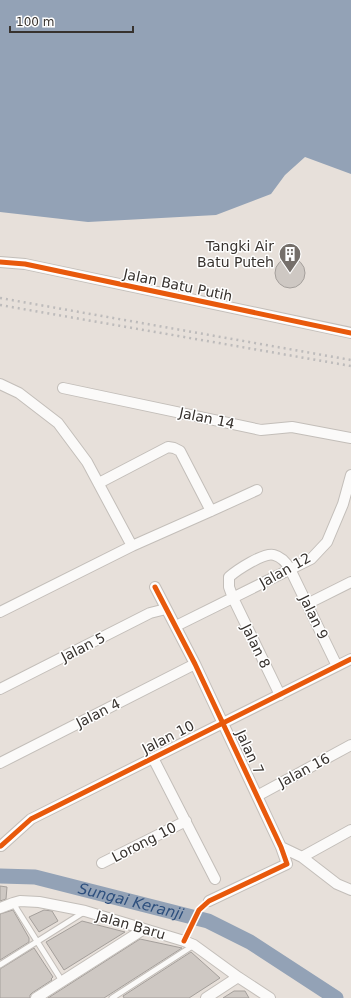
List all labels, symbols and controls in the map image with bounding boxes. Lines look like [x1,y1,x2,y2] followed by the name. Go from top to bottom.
[10,8,133,34] scale bar
[16,15,54,29] text: 100 m
[197,238,274,270] place label: Tangki Air Batu Puteh
[277,241,303,274] building icon: Tangki Air Batu Puteh
[121,265,234,304] street label: Jalan Batu Putih
[177,404,236,432] street label: Jalan 14
[256,549,314,591] street label: Jalan 12
[296,591,332,642] street label: Jalan 9
[238,620,274,671] street label: Jalan 8
[57,629,108,665] street label: Jalan 5
[72,695,123,731] street label: Jalan 4
[138,717,197,757] street label: Jalan 10
[232,726,267,777] street label: Jalan 7
[274,750,333,791] street label: Jalan 16
[109,819,179,865] street label: Lorong 10
[76,879,186,924] water label: Sungai Keranji
[94,907,167,943] street label: Jalan Baru

